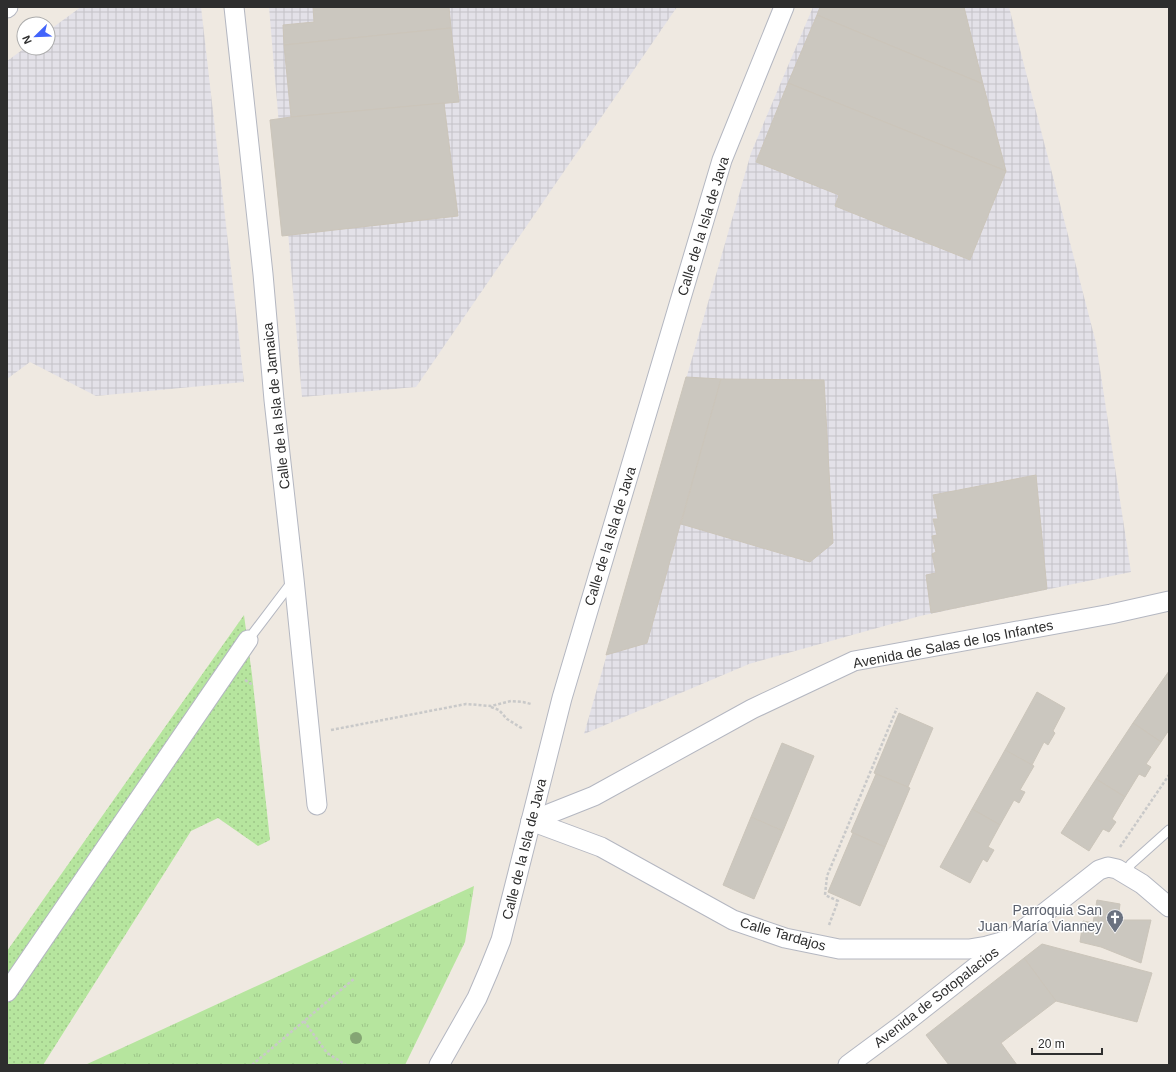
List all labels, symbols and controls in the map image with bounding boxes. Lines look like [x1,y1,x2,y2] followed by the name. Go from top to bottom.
[16,16,56,56] north arrow
[20,34,34,46] text: N
[674,154,732,298] street label: Calle de la Isla de Java
[259,322,293,490] street label: Calle de la Isla de Jamaica
[581,464,639,608] street label: Calle de la Isla de Java
[852,617,1054,671] street label: Avenida de Salas de los Infantes
[499,777,549,921] street label: Calle de la Isla de Java
[978,902,1102,934] place label: Parroquia San Juan María Vianney
[1105,908,1125,933] church icon: Parroquia San Juan María Vianney
[738,914,828,954] street label: Calle Tardajos
[870,943,1002,1051] street label: Avenida de Sotopalacios
[1032,1030,1102,1056] scale bar
[1038,1037,1065,1051] text: 20 m

